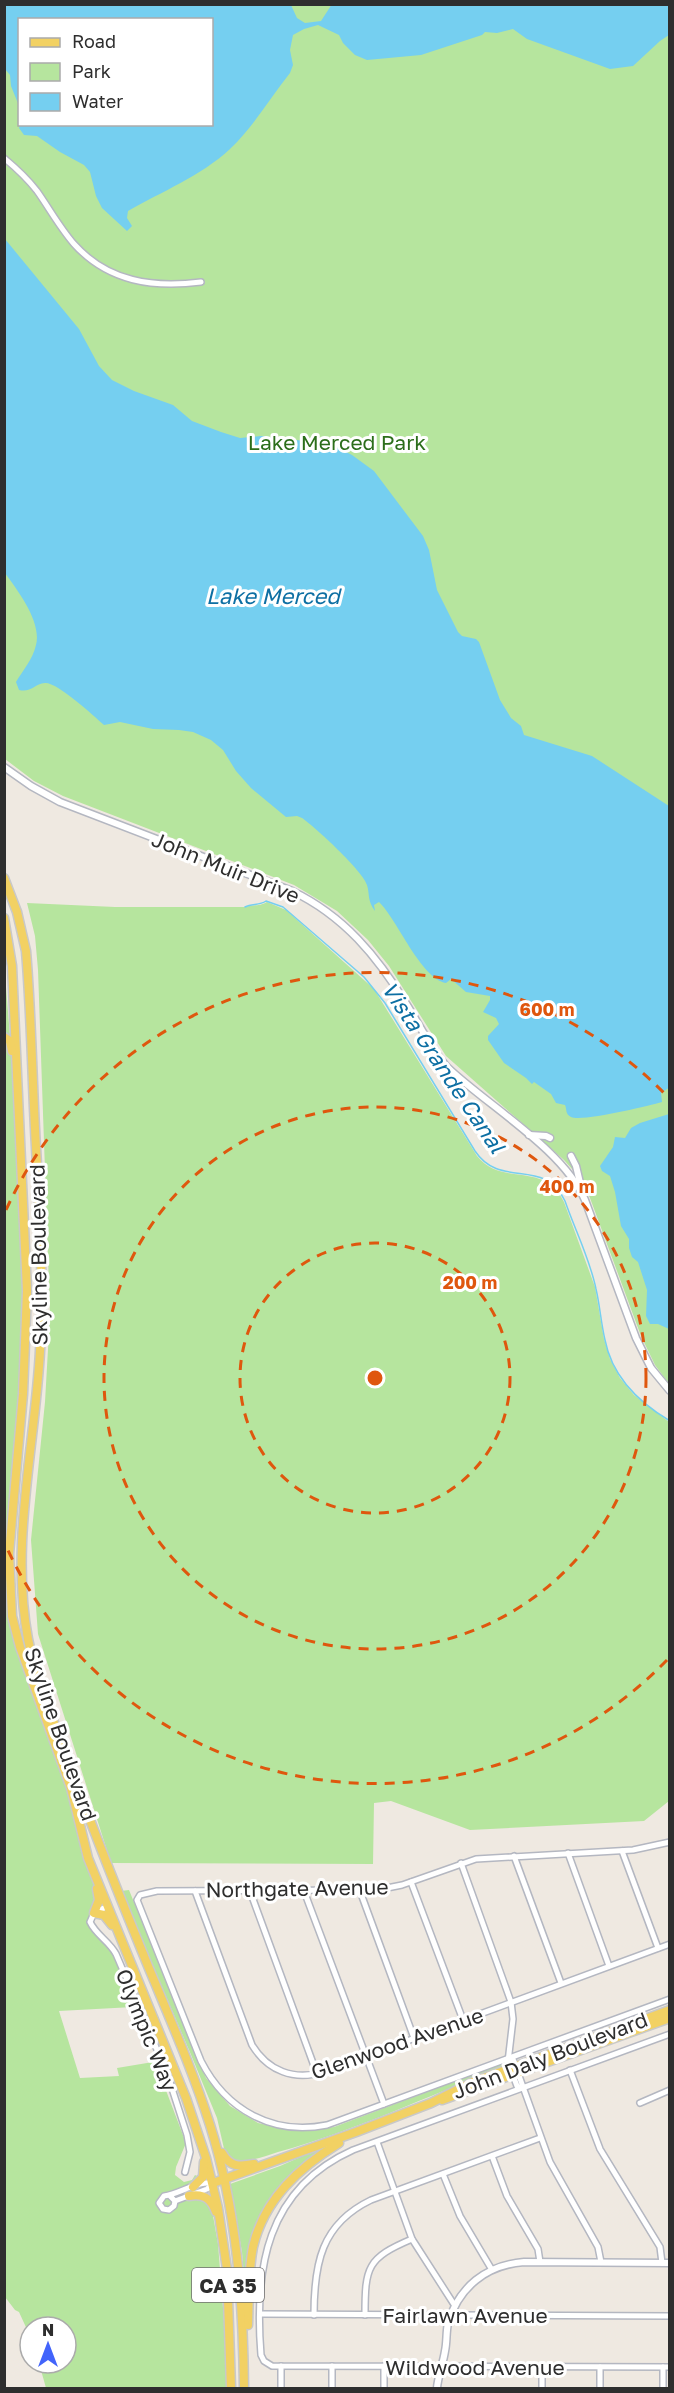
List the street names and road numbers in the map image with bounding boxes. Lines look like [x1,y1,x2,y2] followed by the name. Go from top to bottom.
[148,825,304,909] street label: John Muir Drive
[23,1164,53,1346] street label: Skyline Boulevard
[19,1644,103,1824] street label: Skyline Boulevard
[205,1873,389,1903] street label: Northgate Avenue
[111,1965,183,2095] street label: Olympic Way
[307,2001,487,2085] street label: Glenwood Avenue
[449,2006,651,2104] street label: John Daly Boulevard
[192,2268,264,2302] road number: CA 35
[382,2302,548,2328] street label: Fairlawn Avenue
[385,2354,565,2380] street label: Wildwood Avenue

